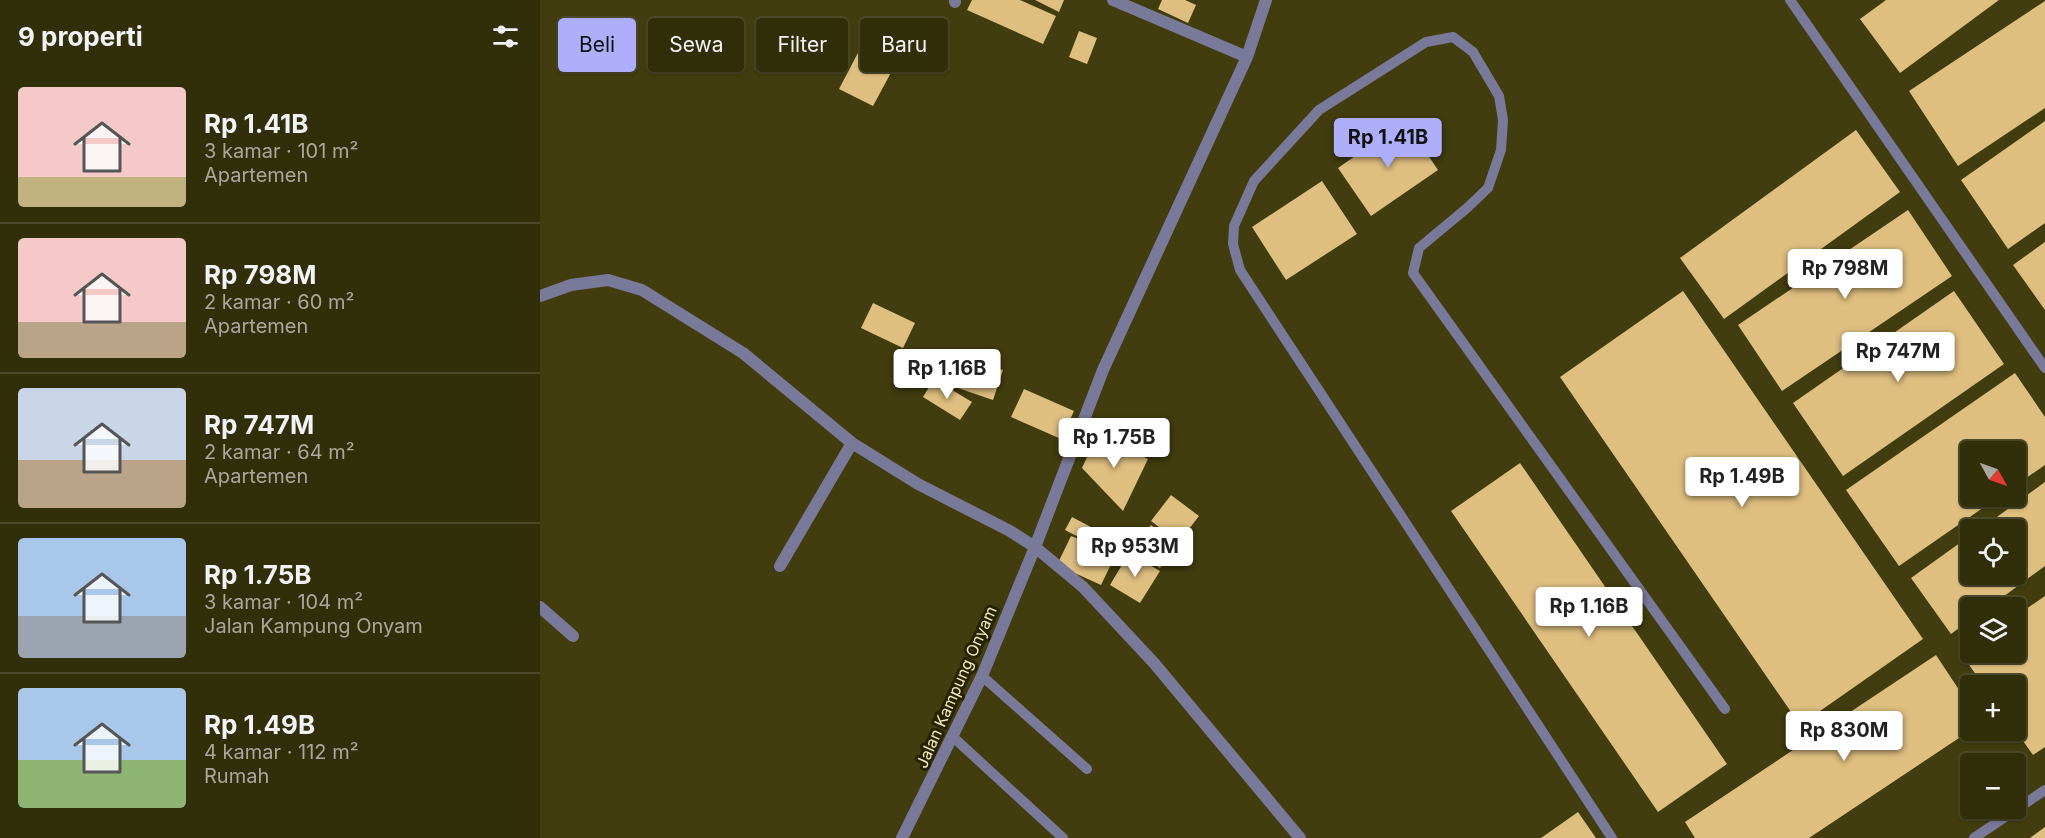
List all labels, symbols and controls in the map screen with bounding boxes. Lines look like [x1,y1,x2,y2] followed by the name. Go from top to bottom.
[558,18,636,72] chip: Beli
[648,18,744,72] chip: Sewa
[756,18,848,72] chip: Filter
[860,18,948,72] chip: Baru
[489,20,522,53] icon: filters
[18,21,143,52] text: 9 properti
[204,108,309,139] text: Rp 1.41B
[66,111,138,183] icon: home
[1326,118,1450,169] pin: Rp 1.41B
[1348,125,1428,149] text: Rp 1.41B
[204,139,358,163] text: 3 kamar · 101 m²
[204,163,308,187] text: Apartemen
[1790,249,1900,300] pin: Rp 798M
[1802,256,1888,280] text: Rp 798M
[204,259,317,290] text: Rp 798M
[66,262,138,334] icon: home
[204,290,354,314] text: 2 kamar · 60 m²
[204,314,308,338] text: Apartemen
[1843,332,1953,383] pin: Rp 747M
[1856,339,1940,363] text: Rp 747M
[885,349,1009,400] pin: Rp 1.16B
[908,356,986,380] text: Rp 1.16B
[204,409,314,440] text: Rp 747M
[66,412,138,484] icon: home
[1052,418,1176,469] pin: Rp 1.75B
[1073,425,1155,449] text: Rp 1.75B
[204,440,355,464] text: 2 kamar · 64 m²
[1960,441,2026,507] north arrow
[1960,441,2026,819] map controls
[1680,457,1804,508] pin: Rp 1.49B
[204,464,308,488] text: Apartemen
[1699,464,1785,488] text: Rp 1.49B
[1960,519,2026,585] button: locate
[1080,527,1190,578] pin: Rp 953M
[1091,534,1179,558] text: Rp 953M
[204,559,312,590] text: Rp 1.75B
[66,562,138,634] icon: home
[1527,587,1651,638] pin: Rp 1.16B
[204,590,363,614] text: 3 kamar · 104 m²
[1550,594,1628,618] text: Rp 1.16B
[1960,597,2026,663] button: layers
[911,603,1001,771] street label: Jalan Kampung Onyam
[204,614,423,638] text: Jalan Kampung Onyam
[1960,675,2026,741] button: +
[204,709,315,740] text: Rp 1.49B
[1789,711,1899,762] pin: Rp 830M
[66,712,138,784] icon: home
[1800,718,1888,742] text: Rp 830M
[204,740,359,764] text: 4 kamar · 112 m²
[1960,753,2026,819] button: −
[204,764,269,788] text: Rumah

